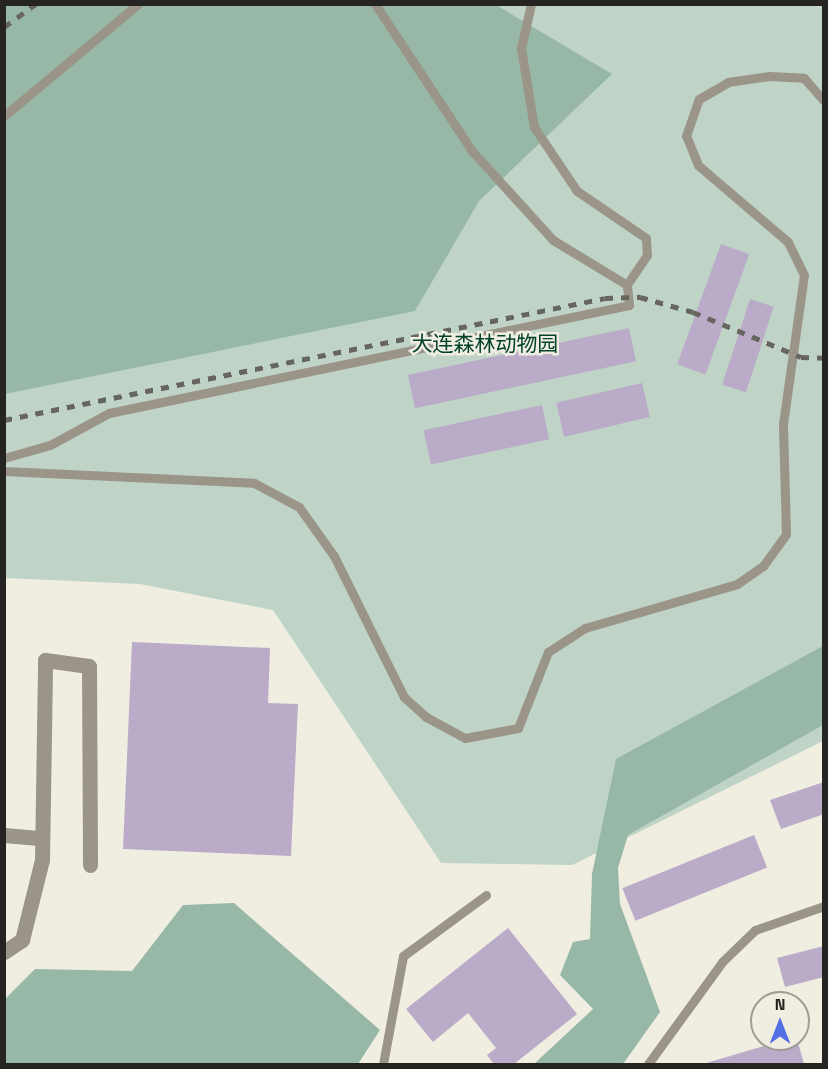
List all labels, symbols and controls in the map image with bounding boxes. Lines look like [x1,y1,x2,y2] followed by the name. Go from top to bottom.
[412,331,558,357] park label: 大连森林动物园
[750,991,810,1051] north arrow
[775,994,785,1015] text: N

